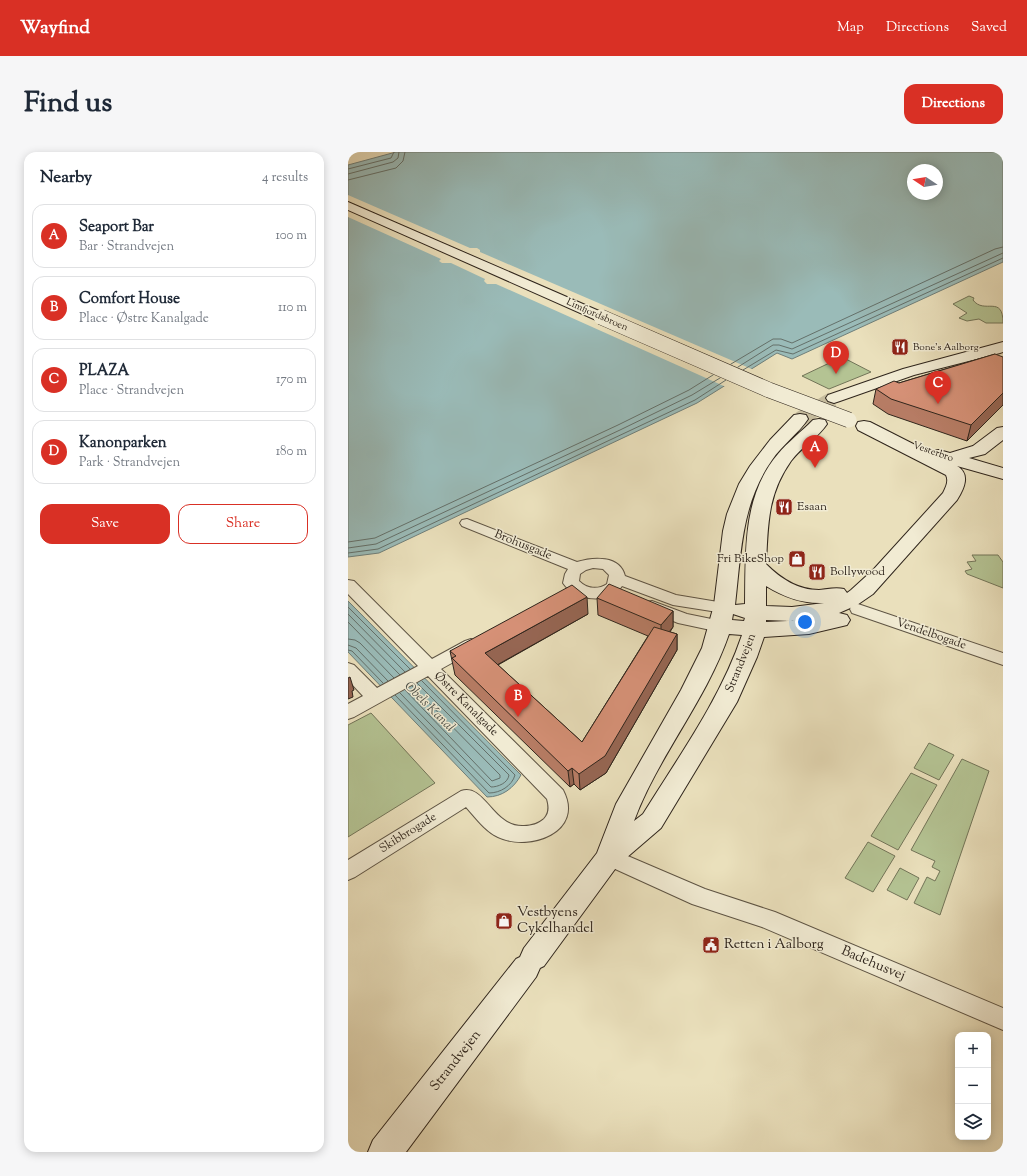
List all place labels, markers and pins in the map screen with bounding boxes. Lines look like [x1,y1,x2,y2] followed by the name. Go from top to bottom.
[890,337,910,357] restaurant icon: Bone's Aalborg
[913,340,979,355] place label: Bone's Aalborg
[823,341,849,374] pin: D
[925,371,951,404] pin: C
[802,435,828,468] pin: A
[774,497,794,517] restaurant icon: Esaan
[797,498,827,516] place label: Esaan
[787,549,807,569] shop icon: Fri BikeShop
[717,550,784,568] place label: Fri BikeShop
[807,562,827,582] restaurant icon: Bollywood
[830,563,885,581] place label: Bollywood
[505,684,531,717] pin: B
[517,903,594,939] place label: Vestbyens Cykelhandel
[494,911,514,931] shop icon: Vestbyens Cykelhandel
[701,935,721,955] public building icon: Retten i Aalborg
[724,935,824,955] place label: Retten i Aalborg

